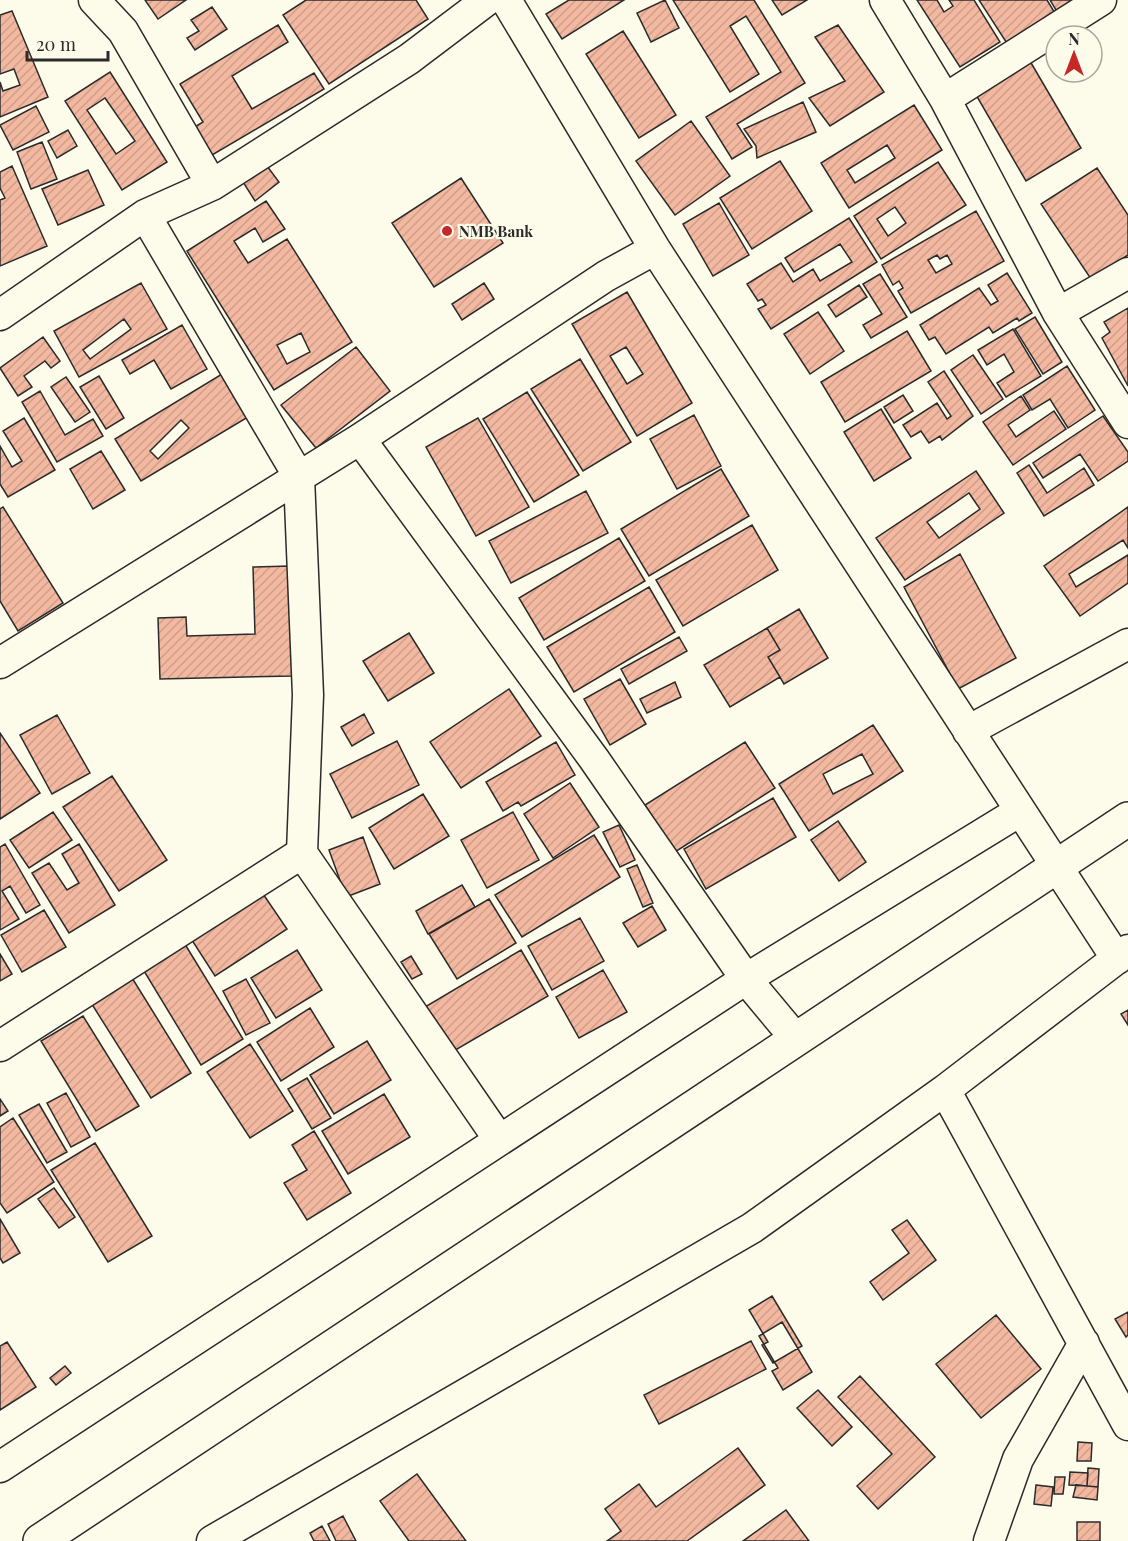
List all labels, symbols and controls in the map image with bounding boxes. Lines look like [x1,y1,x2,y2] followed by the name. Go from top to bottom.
[27,24,108,62] scale bar
[1044,24,1104,84] north arrow
[1068,28,1080,49] text: N
[36,32,76,56] text: 20 m
[459,221,533,241] place label: NMB Bank
[440,224,454,238] marker: NMB Bank

